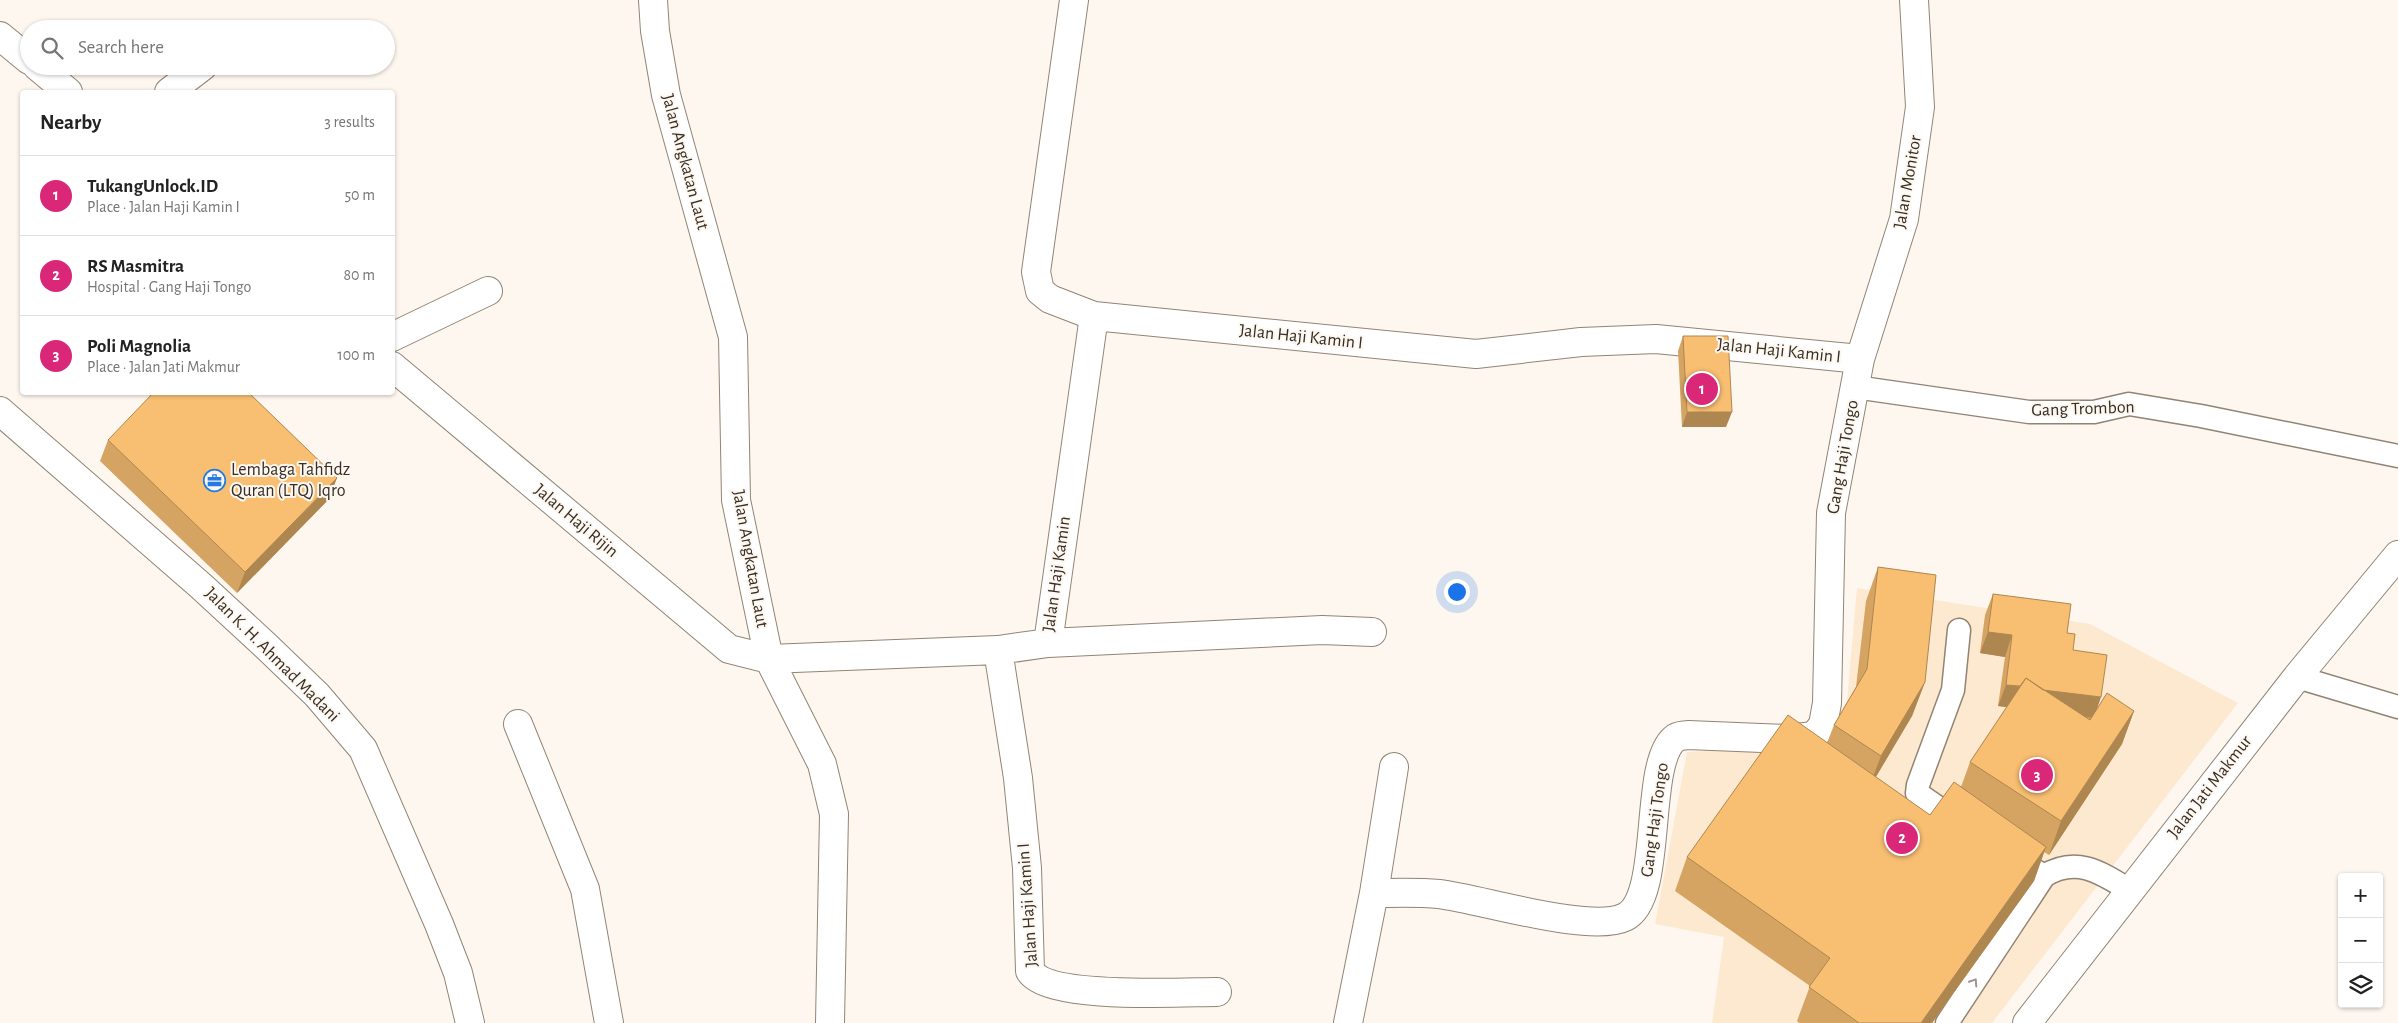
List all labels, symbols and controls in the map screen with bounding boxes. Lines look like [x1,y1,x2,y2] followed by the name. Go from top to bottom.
[20,20,395,75] search box
[38,34,66,62] icon: search
[78,38,164,57] text: Search here
[658,92,712,232] street label: Jalan Angkatan Laut
[40,112,101,133] text: Nearby
[324,114,375,130] text: 3 results
[1891,134,1925,230] street label: Jalan Monitor
[87,177,218,196] text: TukangUnlock.ID
[53,187,59,203] text: 1
[344,187,375,203] text: 50 m
[87,199,240,215] text: Place · Jalan Haji Kamin I
[87,257,184,276] text: RS Masmitra
[52,267,60,283] text: 2
[344,267,375,283] text: 80 m
[87,279,251,295] text: Hospital · Gang Haji Tongo
[1238,322,1364,352] street label: Jalan Haji Kamin I
[1716,336,1842,366] street label: Jalan Haji Kamin I
[87,337,191,356] text: Poli Magnolia
[53,347,59,363] text: 3
[337,347,375,363] text: 100 m
[87,359,240,375] text: Place · Jalan Jati Makmur
[1686,370,1718,408] pin: 1
[1824,398,1862,515] street label: Gang Haji Tongo
[2031,398,2135,420] street label: Gang Trombon
[231,461,350,500] place label: Lembaga Tahfidz Quran (LTQ) Iqro
[203,468,227,492] office icon: Lembaga Tahfidz Quran (LTQ) Iqro
[531,481,621,561] street label: Jalan Haji Rijin
[729,489,771,630] street label: Jalan Angkatan Laut
[1040,515,1074,633] street label: Jalan Haji Kamin
[1444,579,1470,605] your location
[201,584,343,726] street label: Jalan K. H. Ahmad Madani
[2165,732,2256,842] street label: Jalan Jati Makmur
[2021,756,2053,794] pin: 3
[1638,761,1672,878] street label: Gang Haji Tongo
[1886,819,1918,857] pin: 2
[1015,842,1041,968] street label: Jalan Haji Kamin I
[2338,873,2383,1008] map controls
[2338,873,2383,918] button: +
[2338,918,2383,963] button: −
[2338,963,2383,1008] button: layers
[1968,979,1977,988] one-way arrow

